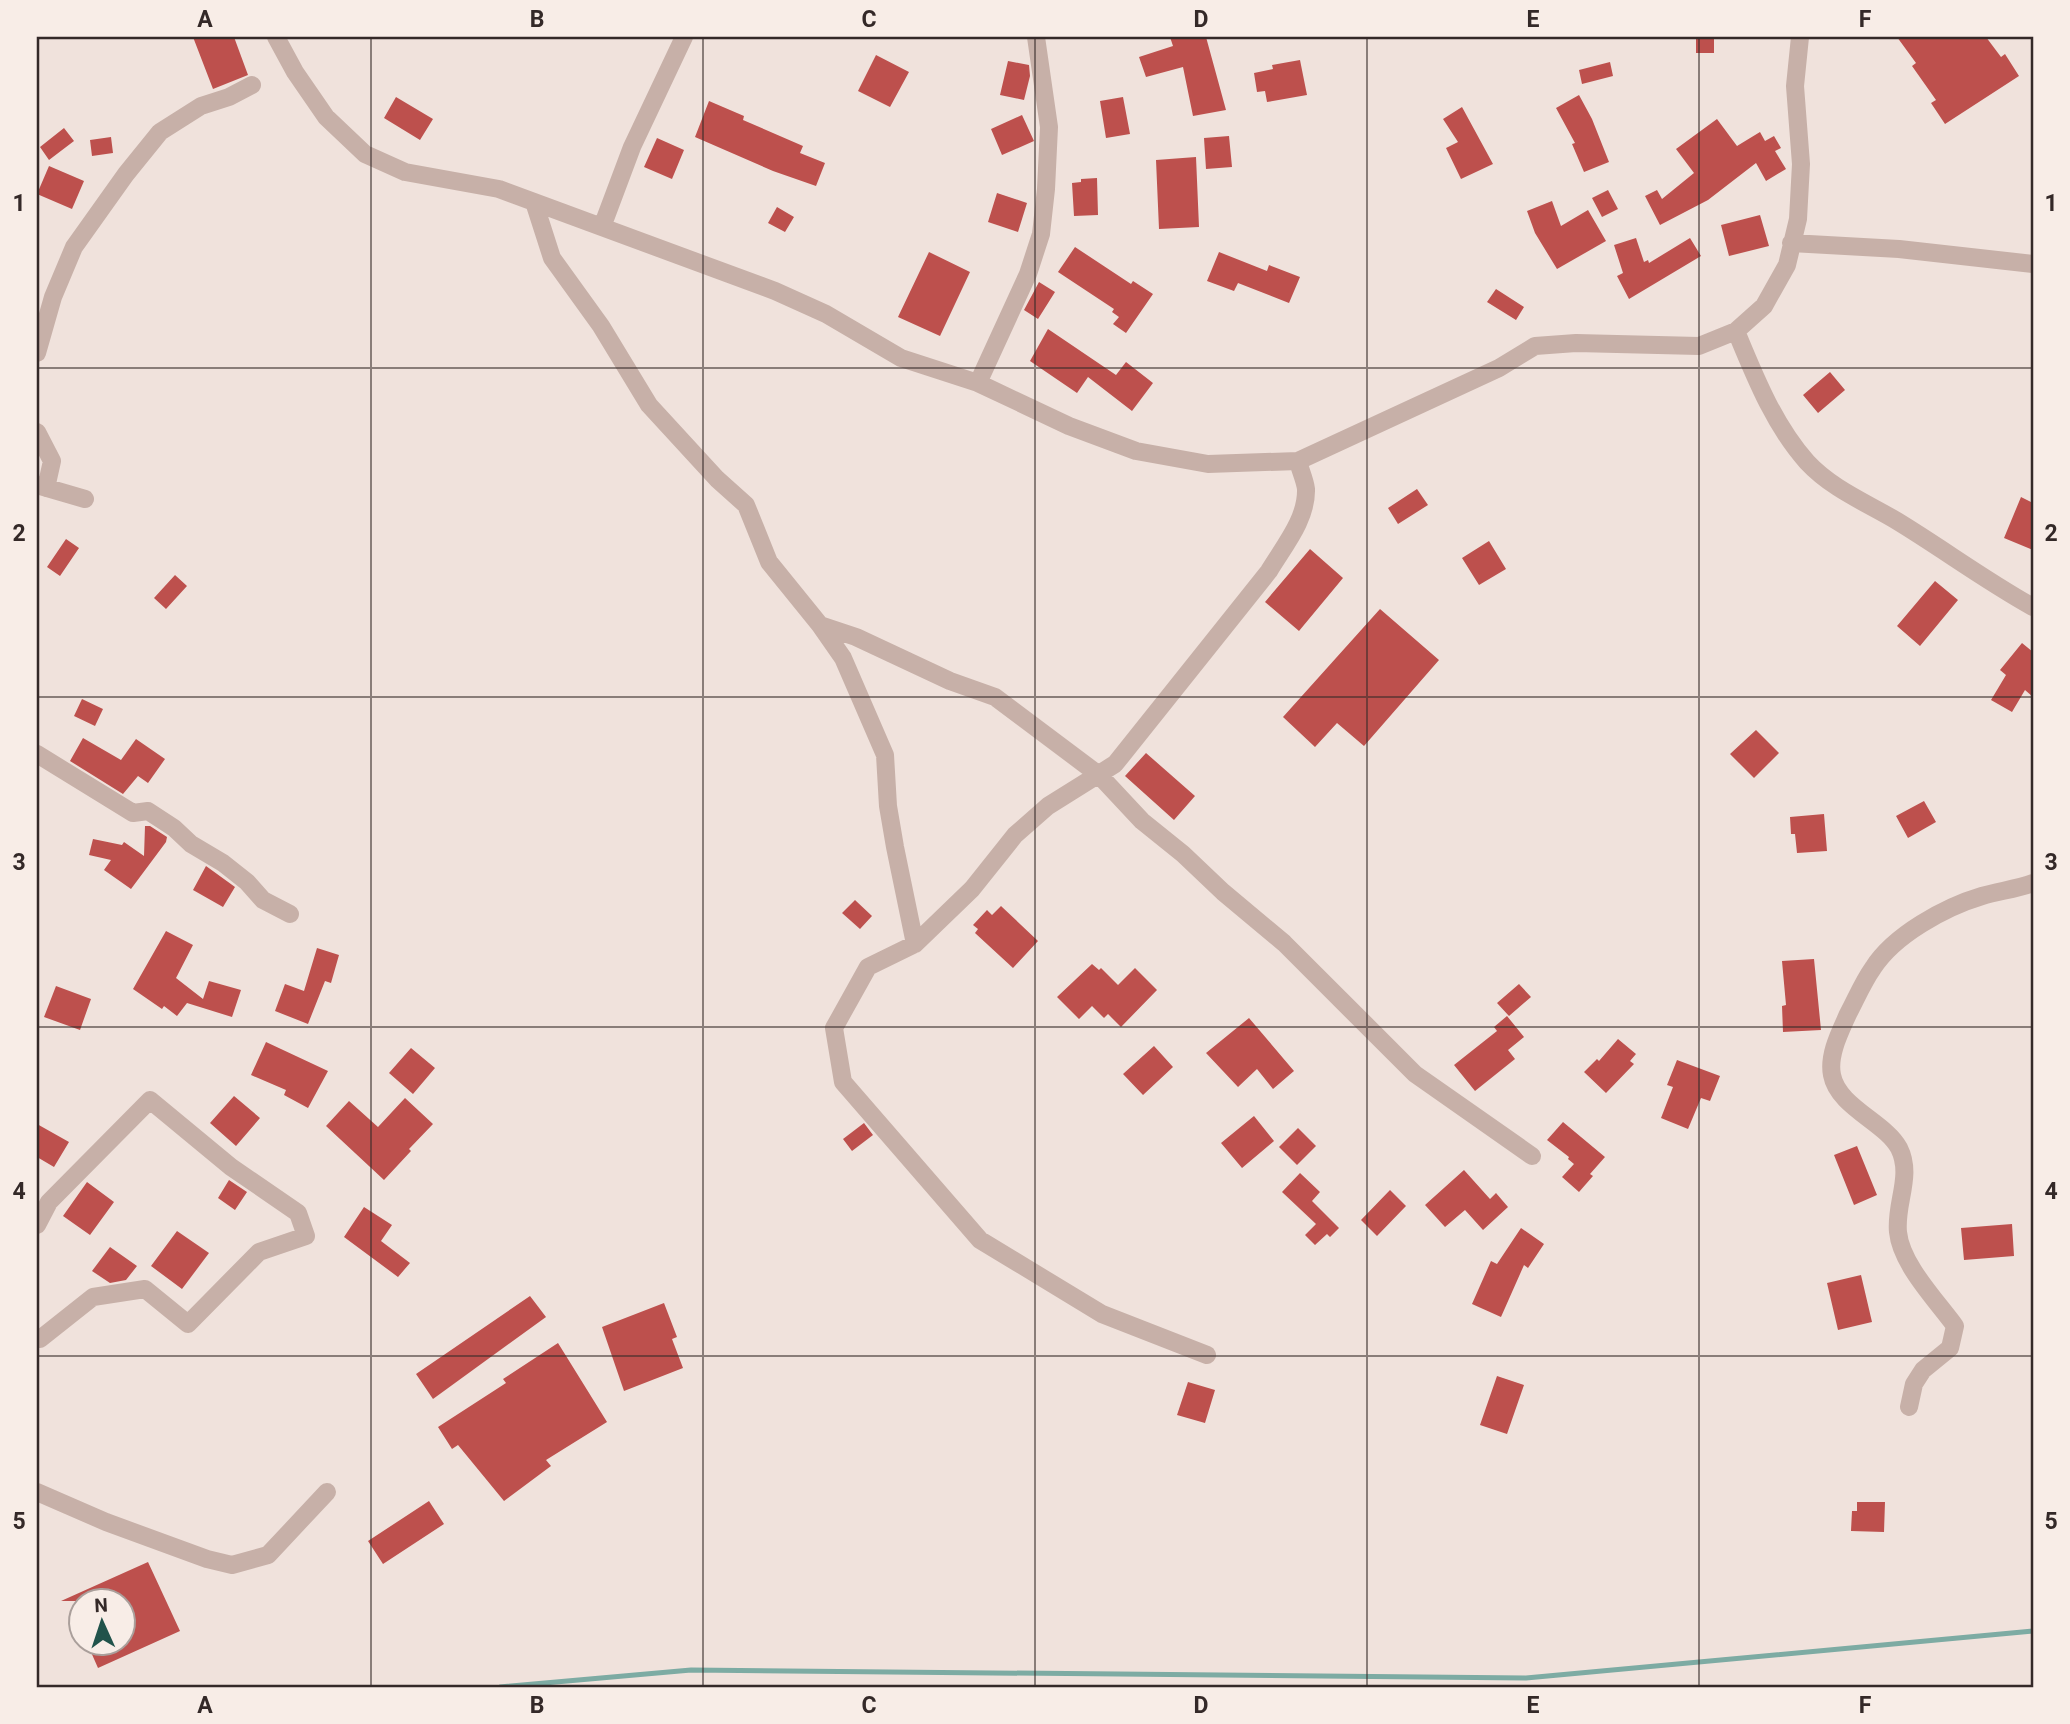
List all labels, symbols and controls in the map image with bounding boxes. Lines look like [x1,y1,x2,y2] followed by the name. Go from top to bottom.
[197,6,213,33] text: A
[530,6,544,33] text: B
[861,6,877,33] text: C
[1194,6,1208,33] text: D
[1527,6,1540,33] text: E
[1859,6,1872,33] text: F
[12,190,26,217] text: 1
[2044,190,2058,217] text: 1
[12,520,26,547] text: 2
[2044,520,2058,547] text: 2
[12,849,26,876] text: 3
[2044,849,2058,876] text: 3
[12,1178,26,1205] text: 4
[2044,1178,2058,1205] text: 4
[12,1508,26,1535] text: 5
[2044,1508,2058,1535] text: 5
[66,1588,136,1658] north arrow
[94,1594,108,1617] text: N
[197,1692,213,1719] text: A
[530,1692,544,1719] text: B
[861,1692,877,1719] text: C
[1194,1692,1208,1719] text: D
[1527,1692,1540,1719] text: E
[1859,1692,1872,1719] text: F

